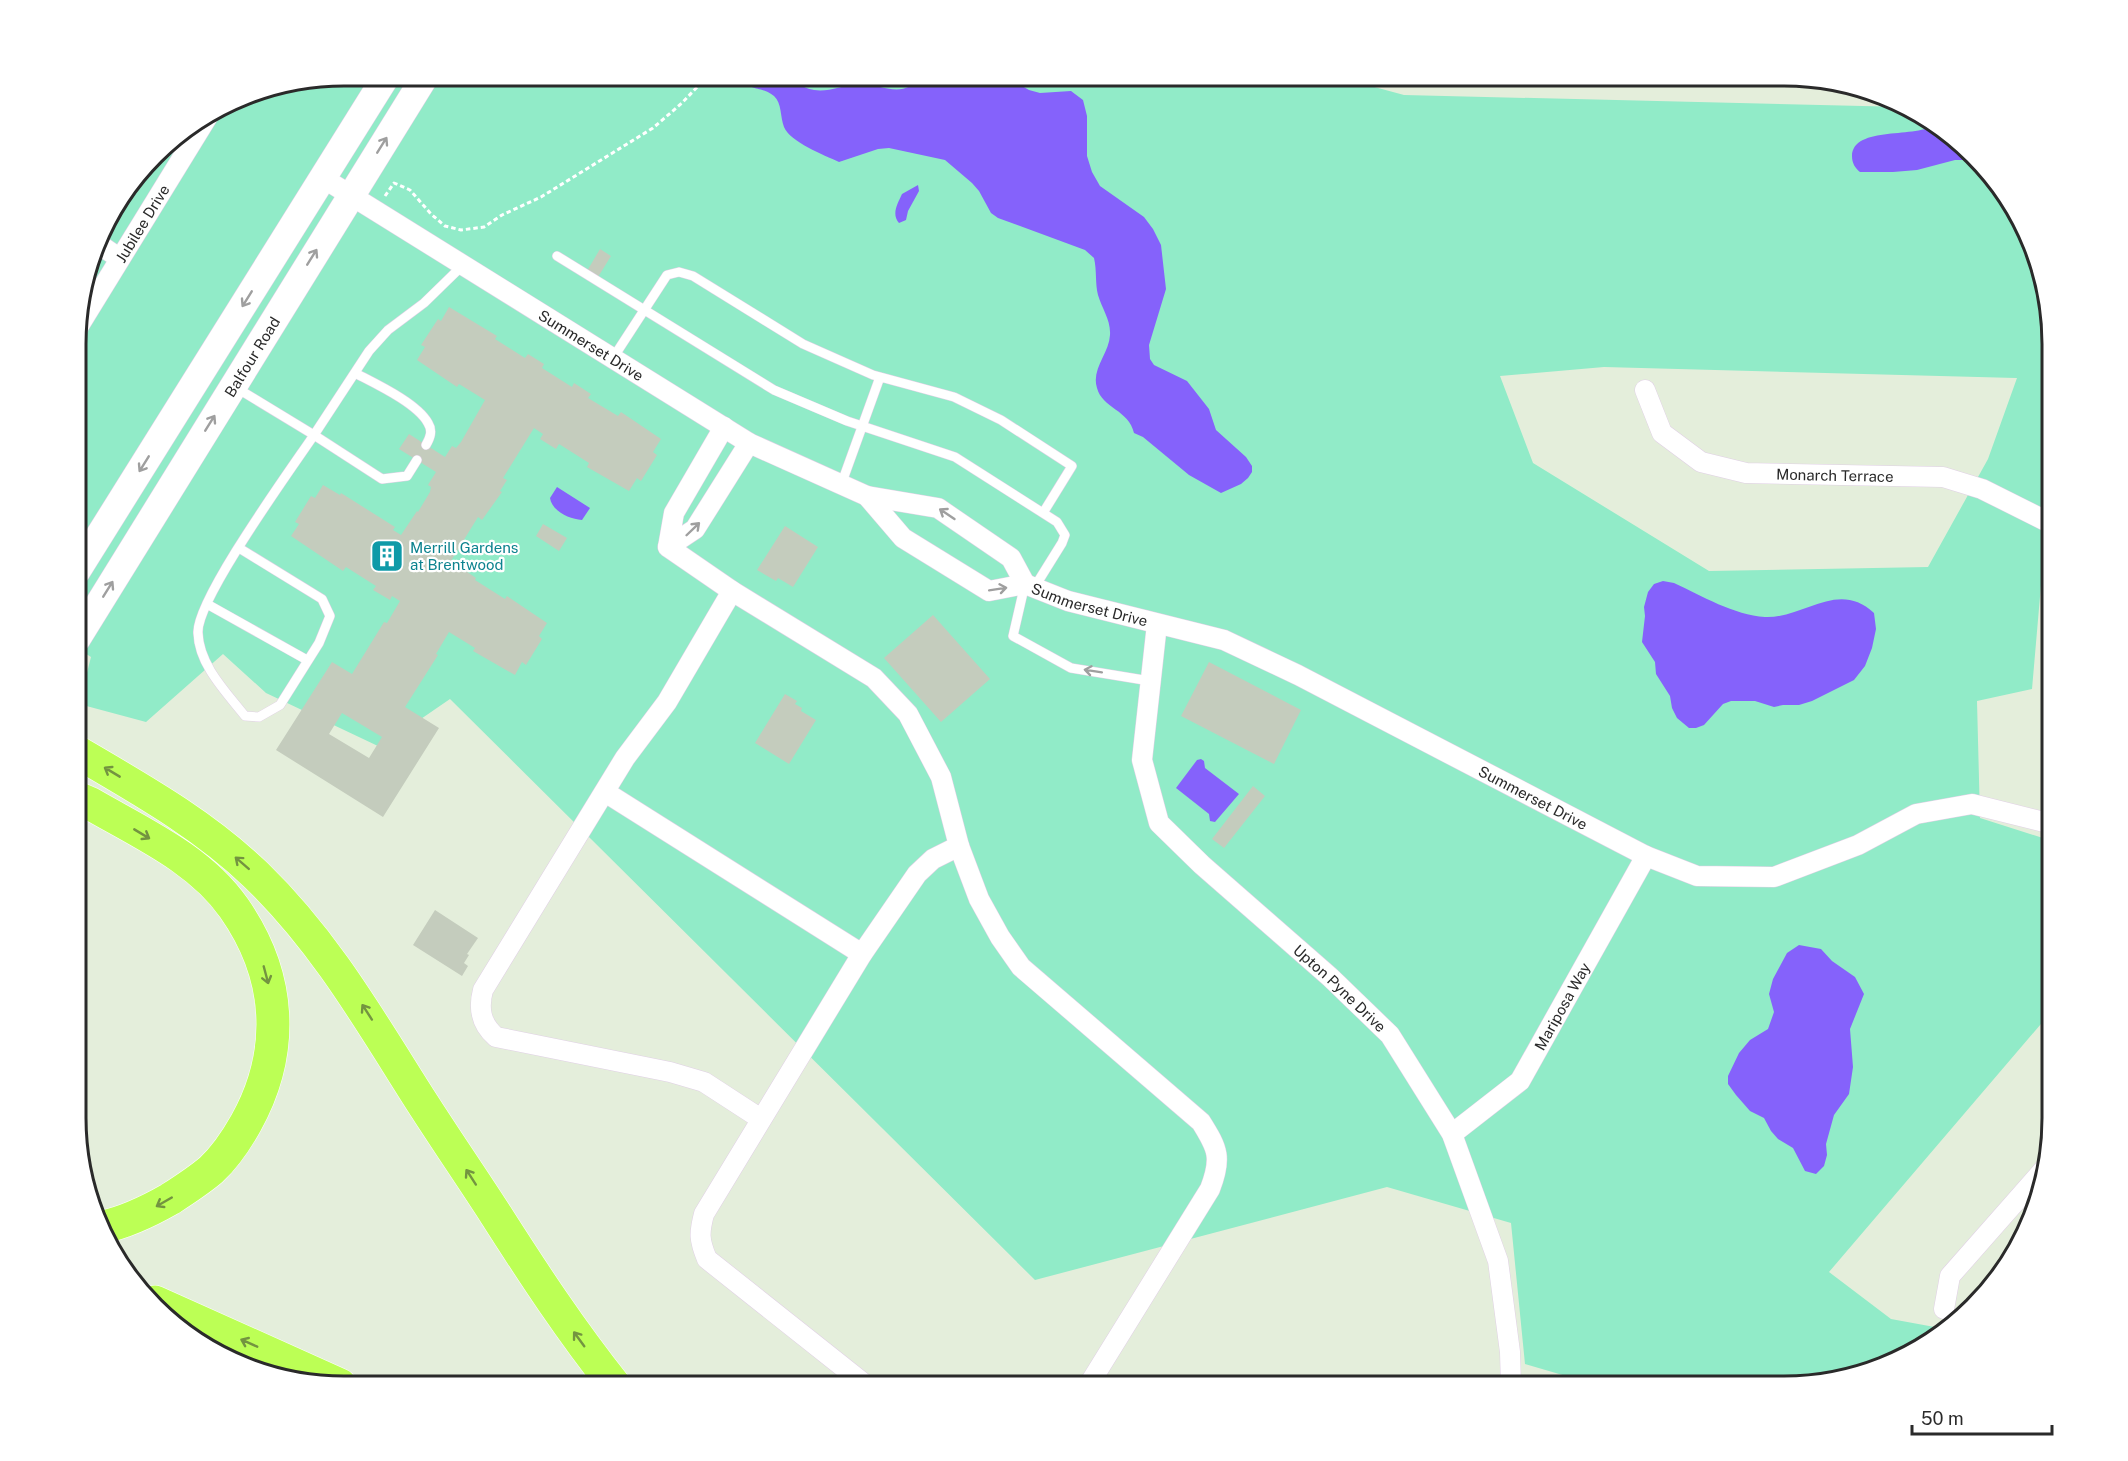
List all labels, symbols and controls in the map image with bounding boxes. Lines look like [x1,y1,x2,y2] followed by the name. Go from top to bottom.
[376,137,388,154] one-way arrow
[112,181,172,265] street label: Jubilee Drive
[307,249,319,266] one-way arrow
[241,290,253,307] one-way arrow
[536,306,647,384] street label: Summerset Drive
[221,314,283,400] street label: Balfour Road
[205,415,217,432] one-way arrow
[137,455,149,472] one-way arrow
[1776,465,1894,484] street label: Monarch Terrace
[939,508,956,520] one-way arrow
[685,522,700,536] one-way arrow
[369,538,405,574] building icon: Merrill Gardens at Brentwood
[410,539,518,573] place label: Merrill Gardens at Brentwood
[1029,579,1150,629] street label: Summerset Drive
[102,581,114,598] one-way arrow
[988,583,1008,594] one-way arrow
[1083,666,1103,677] one-way arrow
[1476,762,1590,833] street label: Summerset Drive
[104,766,121,778] one-way arrow
[133,828,150,840] one-way arrow
[235,856,250,870] one-way arrow
[1290,941,1390,1035] street label: Upton Pyne Drive
[1531,959,1593,1053] street label: Mariposa Way
[261,966,272,985] one-way arrow
[360,1004,373,1021] one-way arrow
[465,1169,477,1186] one-way arrow
[156,1196,173,1208] one-way arrow
[573,1332,585,1348] one-way arrow
[240,1337,258,1348] one-way arrow
[1912,1398,2052,1436] scale bar
[1921,1408,1964,1429] text: 50 m

